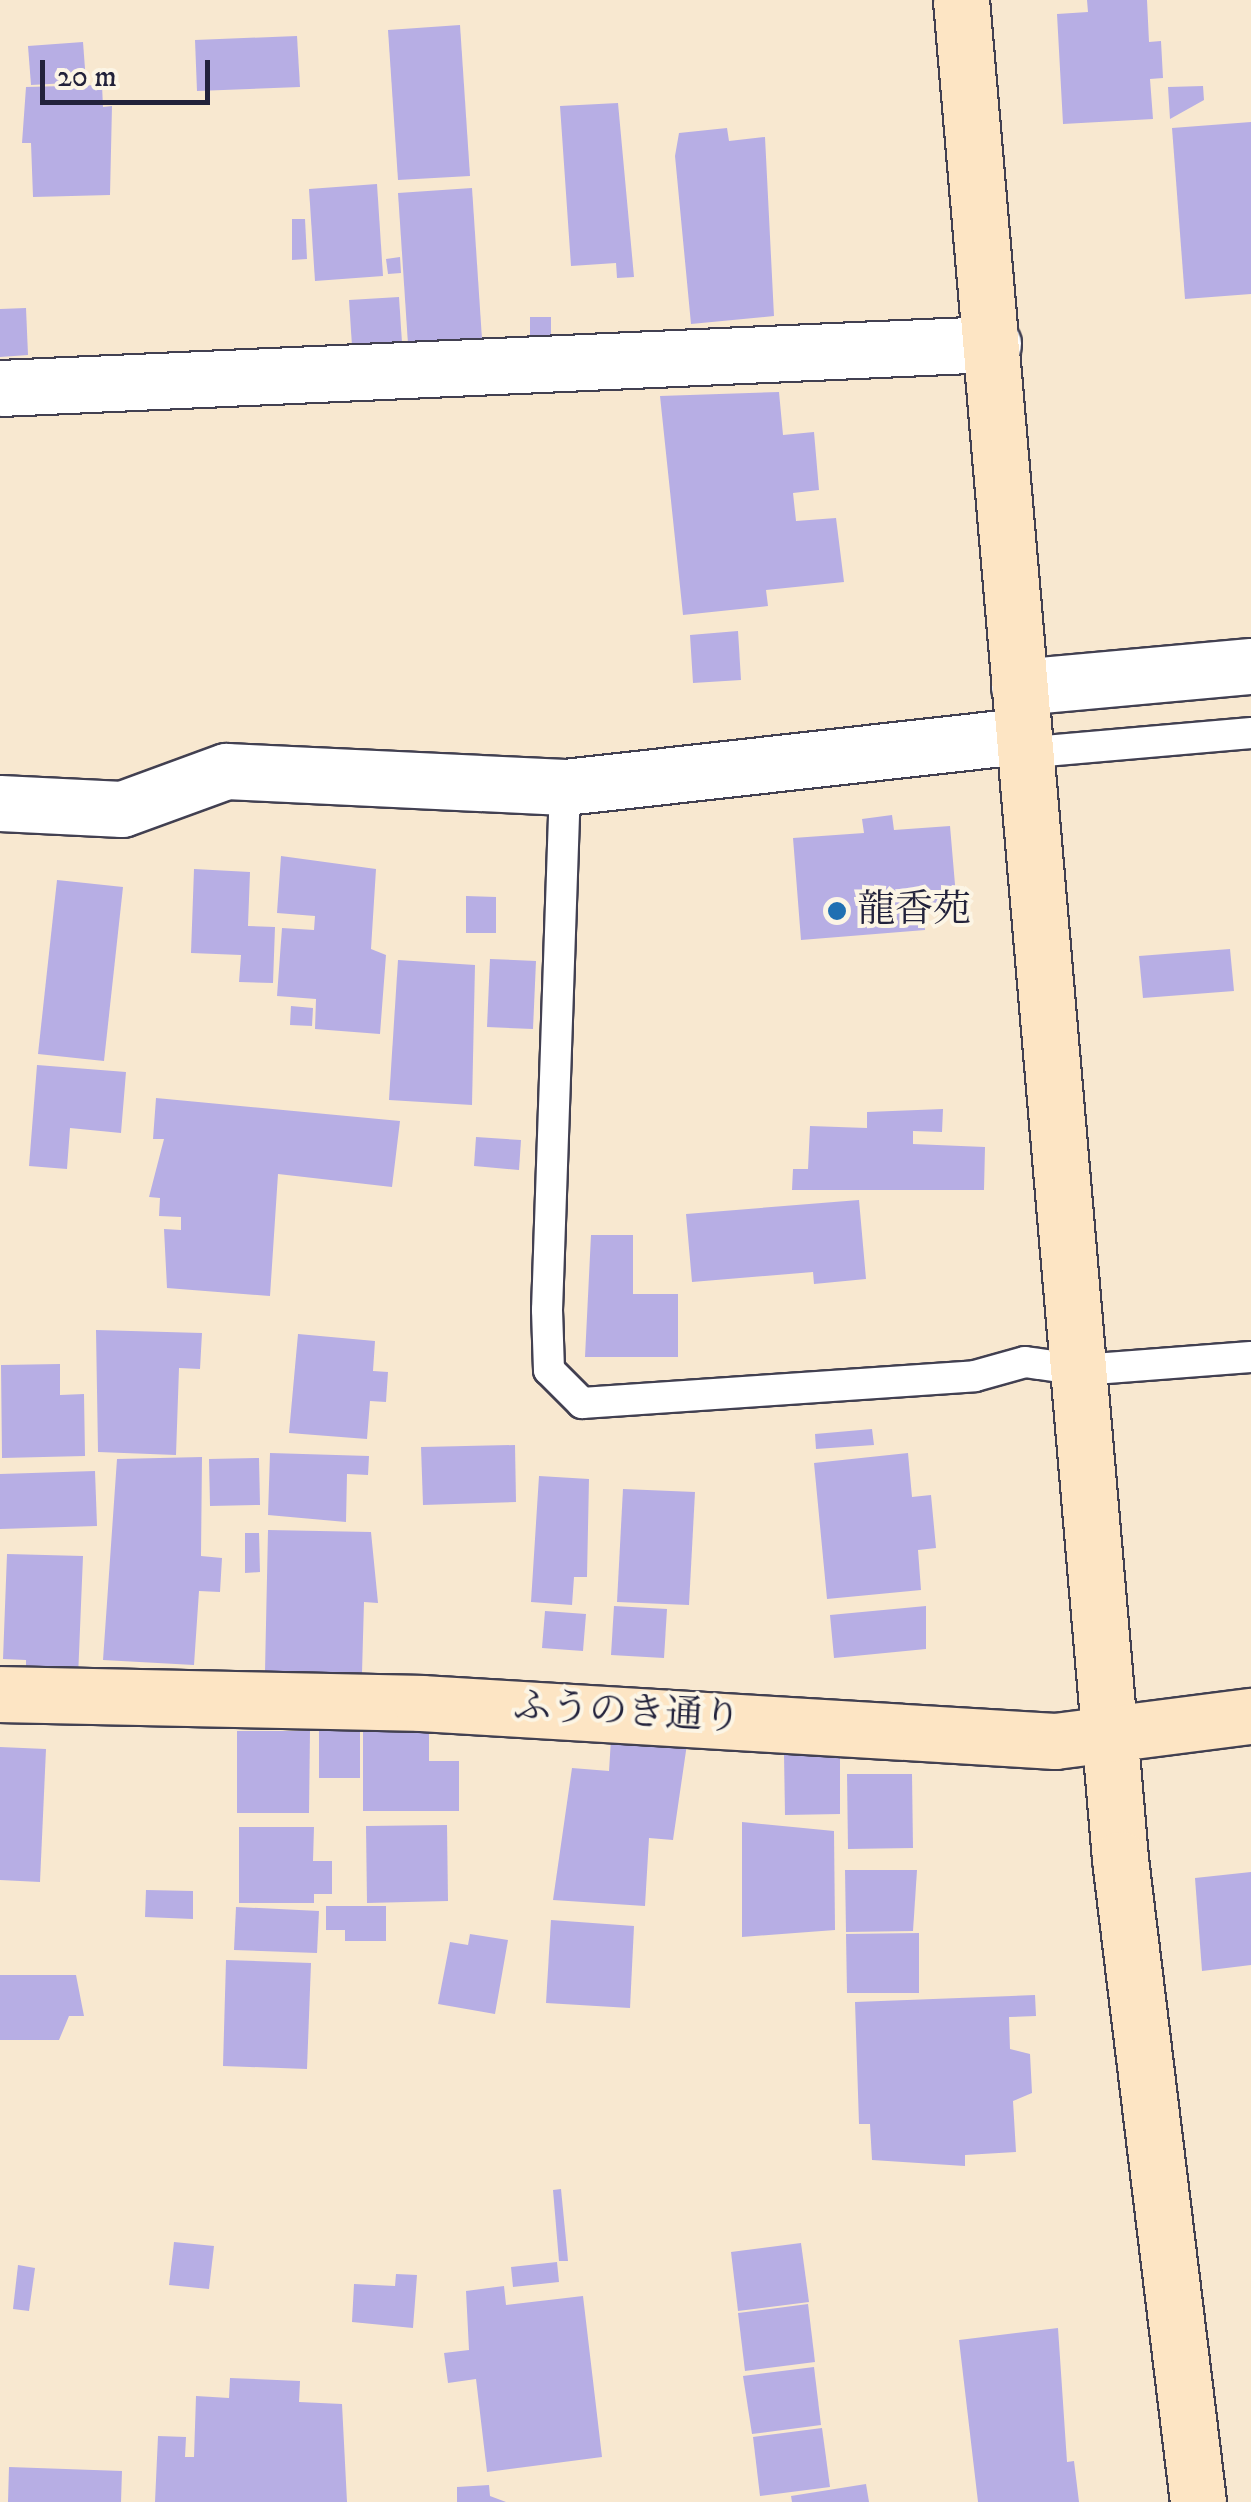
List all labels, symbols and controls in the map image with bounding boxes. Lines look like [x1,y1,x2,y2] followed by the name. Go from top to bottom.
[45,40,215,102] scale bar
[57,59,117,96] text: 20 m
[857,888,971,934] place label: 龍香苑
[826,900,848,922] marker: 龍香苑
[512,1684,742,1742] street label: ふうのき通り

